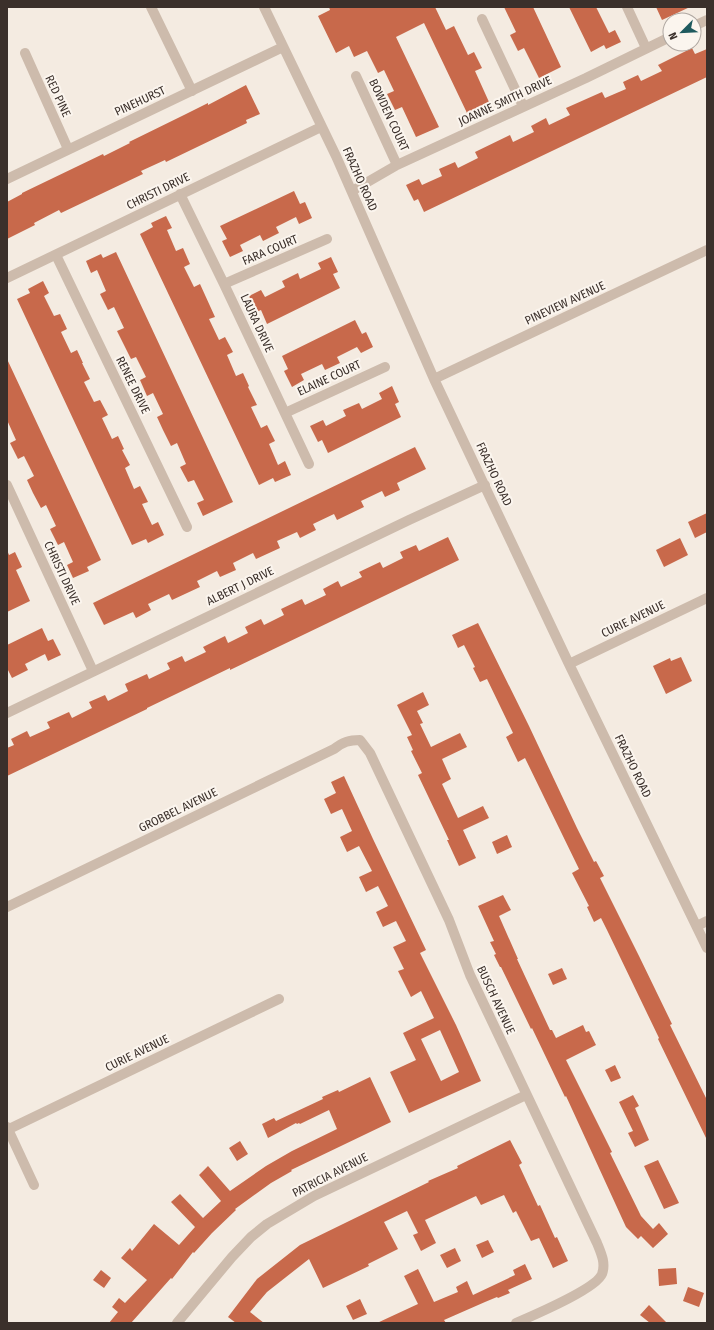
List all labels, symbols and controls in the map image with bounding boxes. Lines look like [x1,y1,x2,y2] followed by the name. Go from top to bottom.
[662,12,702,52] north arrow
[666,30,681,42] text: N
[42,73,74,119] street label: RED PINE
[456,73,554,129] street label: JOANNE SMITH DRIVE
[366,77,412,154] street label: BOWDEN COURT
[112,83,168,119] street label: PINEHURST
[340,145,380,213] street label: FRAZHO ROAD
[124,169,192,212] street label: CHRISTI DRIVE
[240,232,300,268] street label: FARA COURT
[523,278,608,328] street label: PINEVIEW AVENUE
[237,292,277,355] street label: LAURA DRIVE
[113,354,153,416] street label: RENEE DRIVE
[295,357,363,399] street label: ELAINE COURT
[473,440,515,508] street label: FRAZHO ROAD
[41,539,83,607] street label: CHRISTI DRIVE
[204,564,276,608] street label: ALBERT J DRIVE
[599,597,667,640] street label: CURIE AVENUE
[612,732,654,800] street label: FRAZHO ROAD
[136,785,220,835] street label: GROBBEL AVENUE
[474,964,518,1037] street label: BUSCH AVENUE
[103,1031,171,1074] street label: CURIE AVENUE
[290,1150,370,1200] street label: PATRICIA AVENUE

